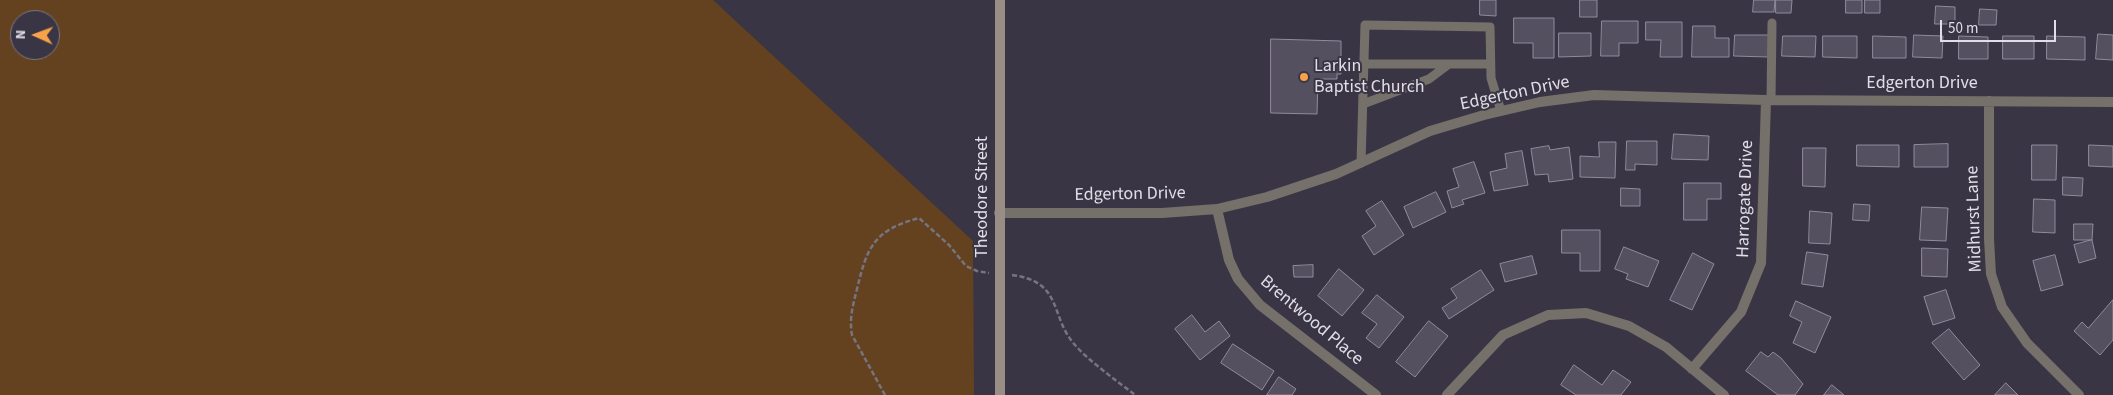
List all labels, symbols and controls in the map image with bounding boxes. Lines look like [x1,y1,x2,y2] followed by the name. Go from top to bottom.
[10,10,60,60] north arrow
[1943,10,2059,42] scale bar
[1948,18,1978,39] text: 50 m
[11,30,31,40] text: N
[1314,56,1425,98] place label: Larkin Baptist Church
[1298,71,1310,83] marker: Larkin Baptist Church
[1458,72,1572,116] street label: Edgerton Drive
[1866,73,1978,95] street label: Edgerton Drive
[972,136,994,258] street label: Theodore Street
[1733,140,1759,258] street label: Harrogate Drive
[1962,165,1988,273] street label: Midhurst Lane
[1074,183,1186,207] street label: Edgerton Drive
[1255,272,1367,370] street label: Brentwood Place

